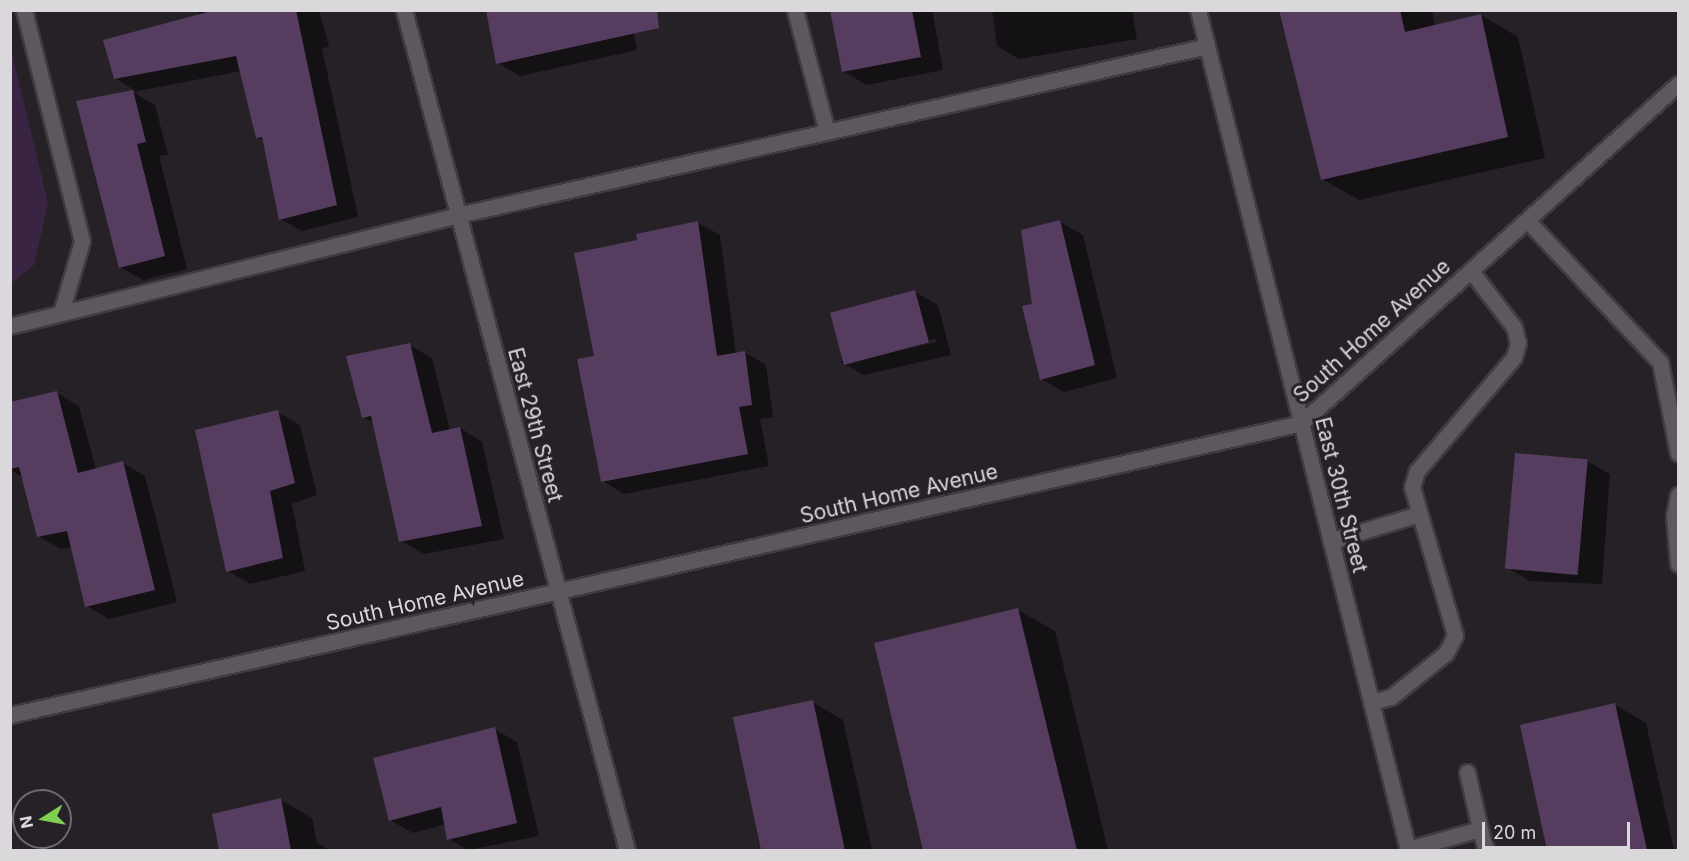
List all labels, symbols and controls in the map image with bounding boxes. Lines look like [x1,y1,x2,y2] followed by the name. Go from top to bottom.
[1288,254,1456,408] street label: South Home Avenue
[502,345,568,505] street label: East 29th Street
[1310,415,1372,575] street label: East 30th Street
[798,459,1000,529] street label: South Home Avenue
[324,566,526,636] street label: South Home Avenue
[12,789,72,849] north arrow
[1485,810,1634,848] scale bar
[15,814,37,830] text: N
[1493,822,1536,843] text: 20 m

